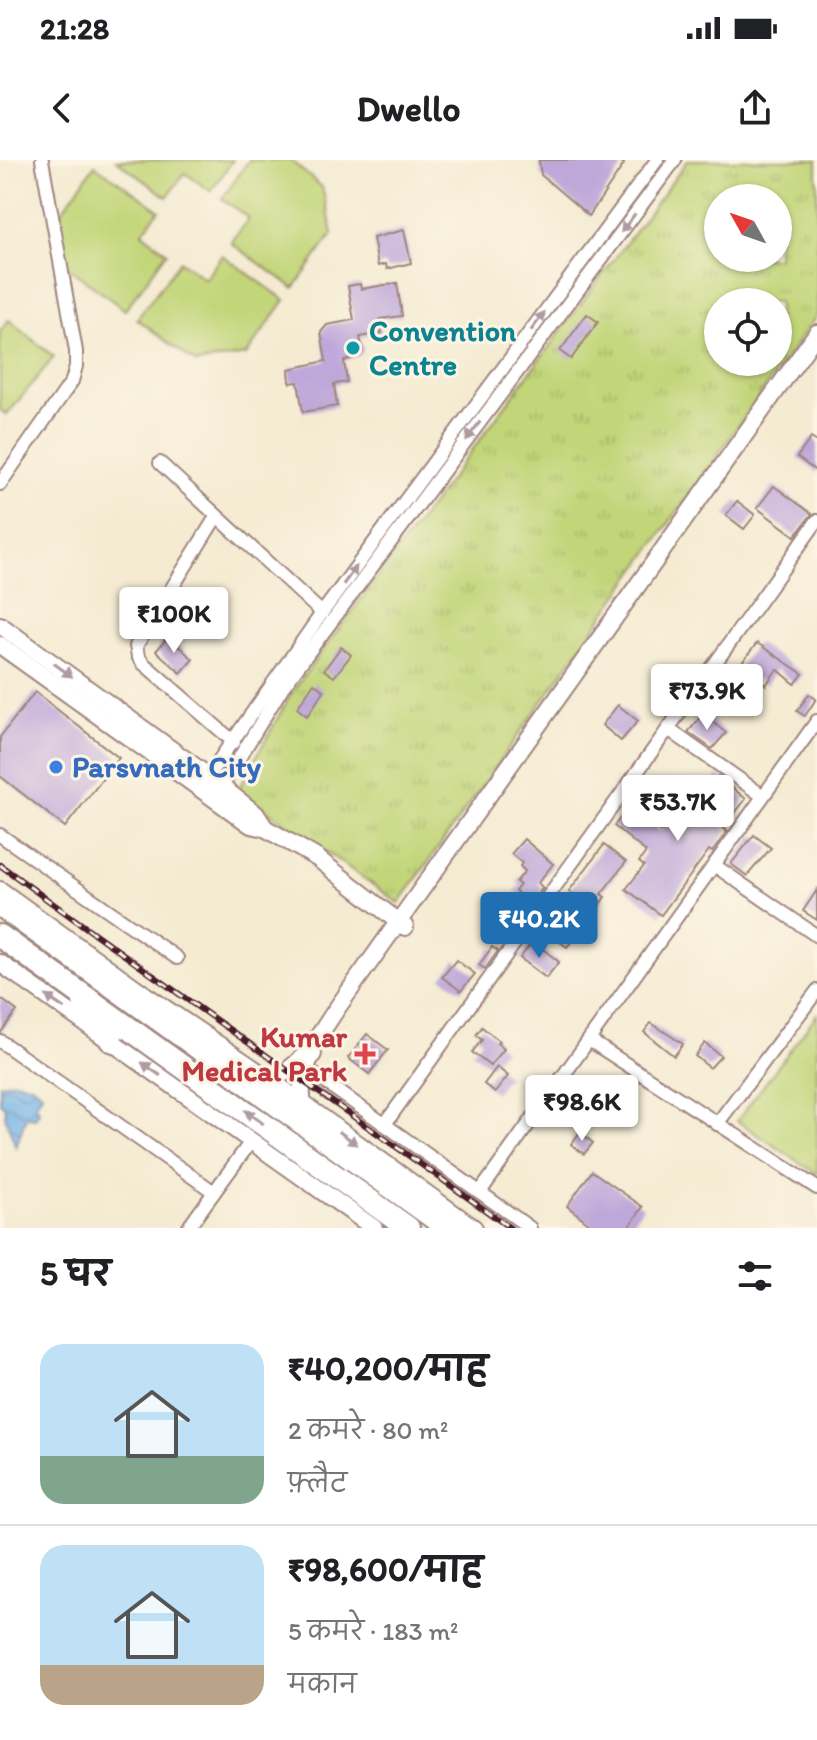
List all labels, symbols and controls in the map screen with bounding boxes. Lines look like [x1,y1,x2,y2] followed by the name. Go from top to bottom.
[40,10,109,47] text: 21:28
[40,86,84,130] icon: back
[733,86,777,130] icon: share
[356,87,461,130] text: Dwello
[704,184,792,272] north arrow
[704,184,792,376] map controls
[621,212,636,233] one-way arrow
[704,288,792,376] button: locate
[529,310,545,331] one-way arrow
[369,312,517,383] place label: Convention Centre
[344,339,362,357] marker: Convention Centre
[466,421,481,442] one-way arrow
[342,564,358,586] one-way arrow
[118,587,230,655] pin: ₹100K
[137,597,211,629] text: ₹100K
[53,662,74,678] one-way arrow
[642,664,772,732] pin: ₹73.9K
[669,674,745,706] text: ₹73.9K
[72,748,262,785] place label: Parsvnath City
[47,758,65,776] marker: Parsvnath City
[613,775,743,843] pin: ₹53.7K
[640,785,716,817] text: ₹53.7K
[474,892,604,960] pin: ₹40.2K
[498,902,580,934] text: ₹40.2K
[45,995,66,1010] one-way arrow
[181,1018,348,1089] place label: Kumar Medical Park
[354,1043,376,1065] marker: Kumar Medical Park
[140,1061,162,1077] one-way arrow
[517,1075,647,1143] pin: ₹98.6K
[543,1085,621,1117] text: ₹98.6K
[243,1110,264,1125] one-way arrow
[338,1130,359,1145] one-way arrow
[40,1253,111,1294] text: 5 घर
[733,1254,777,1298] icon: filters
[288,1348,488,1389] text: ₹40,200/माह
[104,1376,200,1472] icon: home
[288,1414,448,1446] text: 2 कमरे · 80 m²
[288,1467,347,1499] text: फ़्लैट
[288,1549,483,1590] text: ₹98,600/माह
[104,1577,200,1673] icon: home
[288,1615,458,1647] text: 5 कमरे · 183 m²
[288,1668,357,1700] text: मकान

